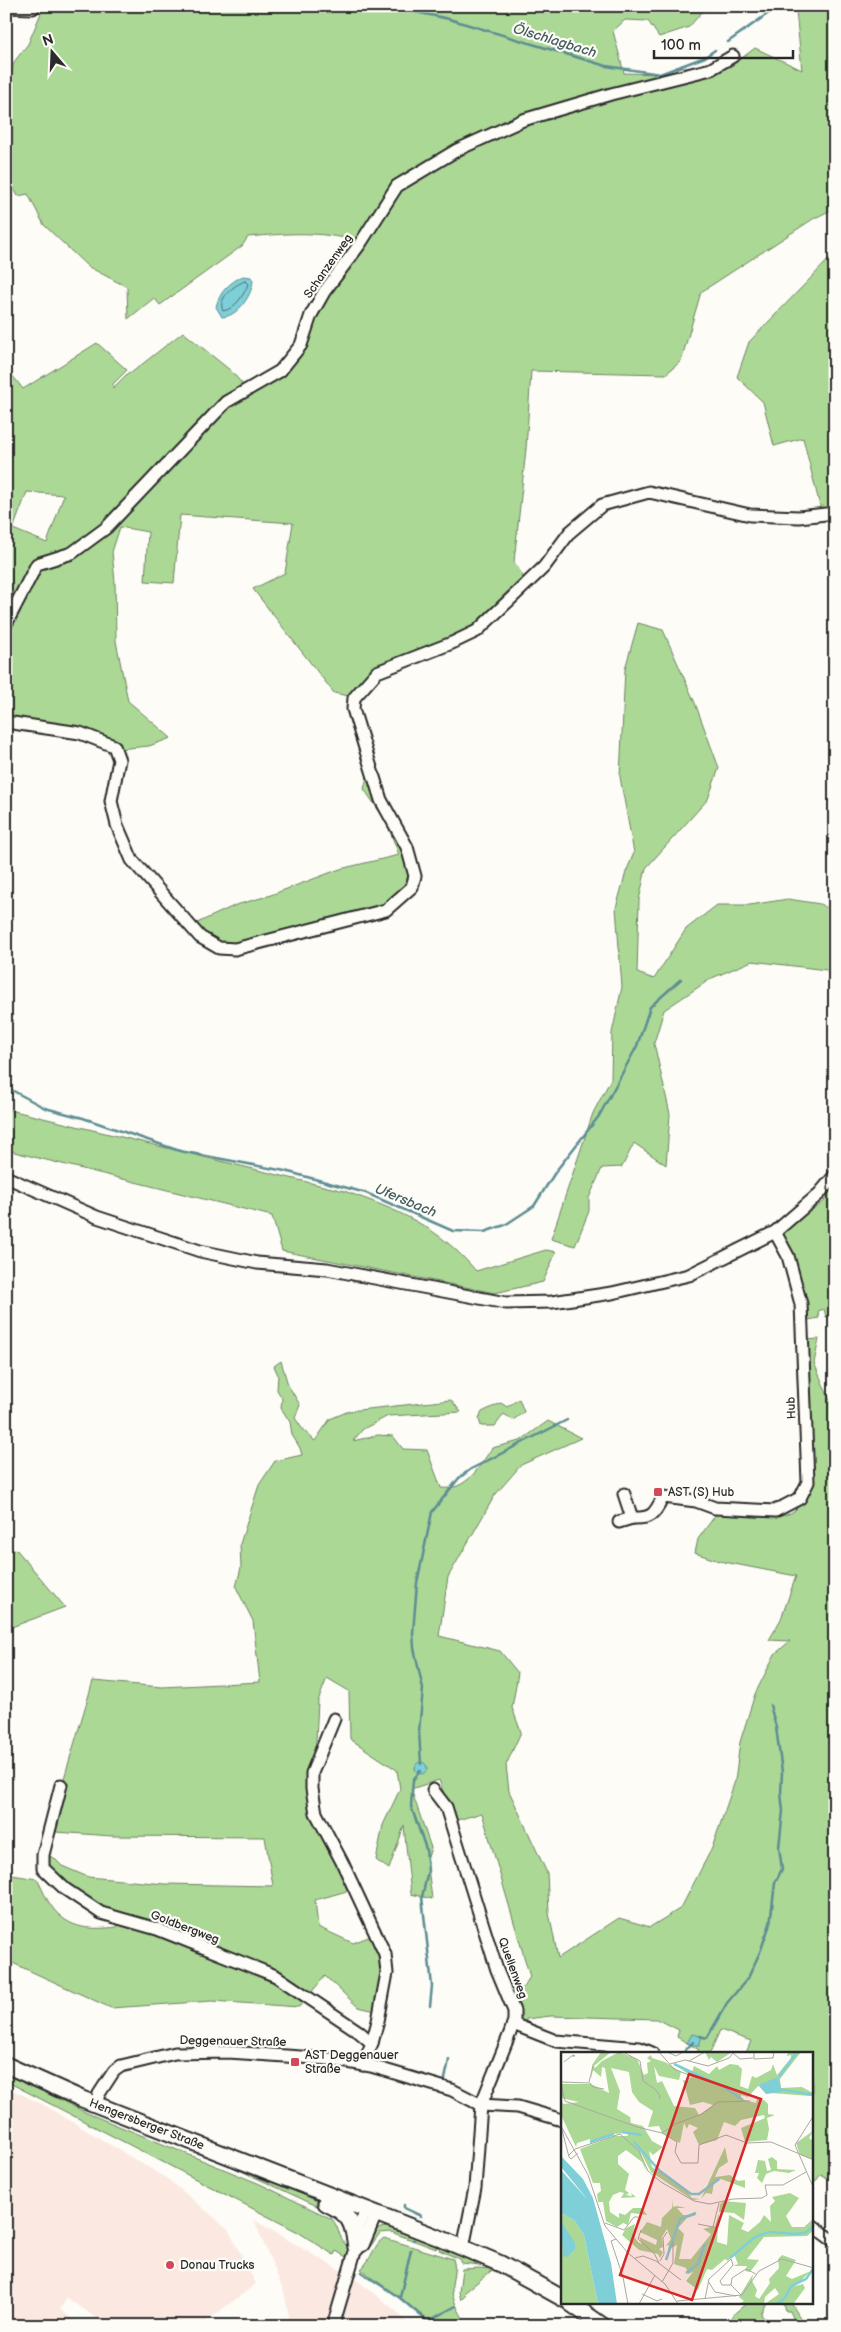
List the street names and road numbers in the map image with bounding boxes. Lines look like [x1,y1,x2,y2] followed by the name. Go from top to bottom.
[301,231,356,301] street label: Schanzenweg
[784,1396,799,1419] street label: Hub
[148,1908,221,1947] street label: Goldbergweg
[495,1935,531,2001] street label: Quellenweg
[179,2033,287,2050] street label: Deggenauer Straße
[87,2096,206,2153] street label: Hengersberger Straße

